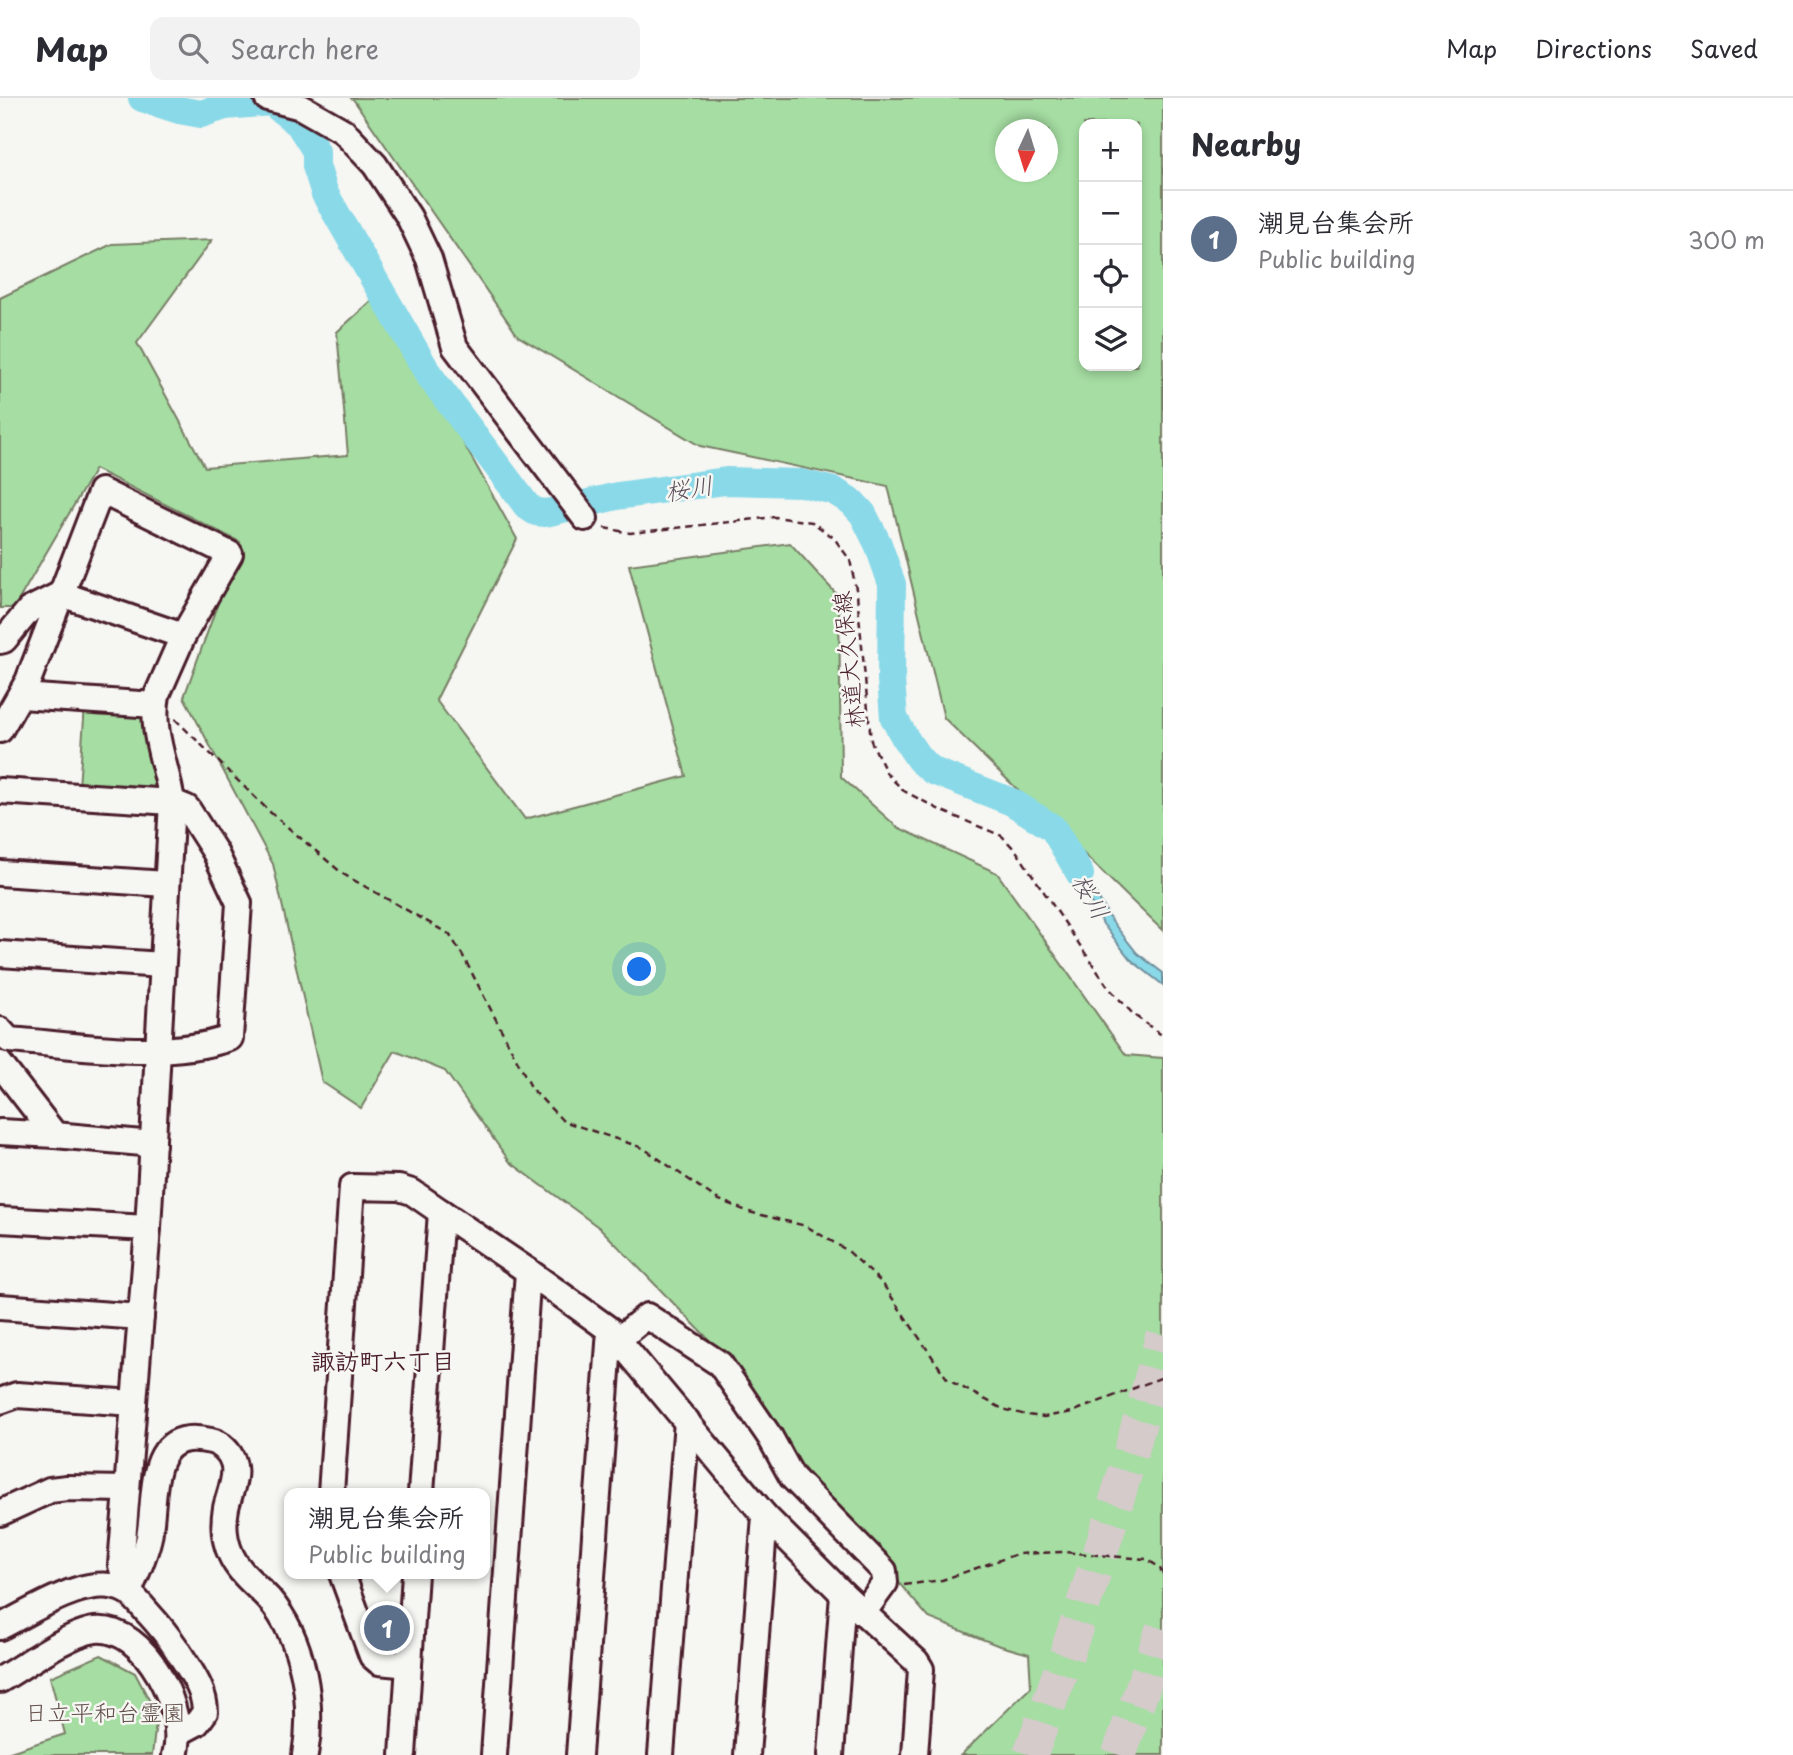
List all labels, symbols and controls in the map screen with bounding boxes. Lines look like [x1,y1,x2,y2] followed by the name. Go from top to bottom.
[150,17,640,80] search box
[35,23,108,73] text: Map
[174,29,212,67] icon: search
[230,29,379,68] text: Search here
[1446,30,1497,66] text: Map
[1535,30,1652,66] text: Directions
[1690,30,1758,66] text: Saved
[995,119,1058,182] north arrow
[1079,119,1142,371] map controls
[1079,119,1142,182] button: +
[1191,121,1301,166] text: Nearby
[1079,182,1142,245] button: −
[1258,202,1414,241] text: 潮見台集会所
[1209,222,1220,257] text: 1
[1688,222,1765,257] text: 300 m
[1258,241,1415,276] text: Public building
[1079,245,1142,308] button: locate
[1079,308,1142,371] button: layers
[662,465,716,509] water label: 桜川
[822,590,872,730] street label: 林道大久保線
[1064,866,1120,926] water label: 桜川
[622,952,656,986] your location
[311,1342,455,1378] district label: 諏訪町六丁目
[284,1488,490,1579] popup
[308,1497,464,1536] text: 潮見台集会所
[308,1536,466,1571] text: Public building
[364,1602,410,1654] pin: 1
[25,1694,186,1729] park label: 日立平和台霊園

